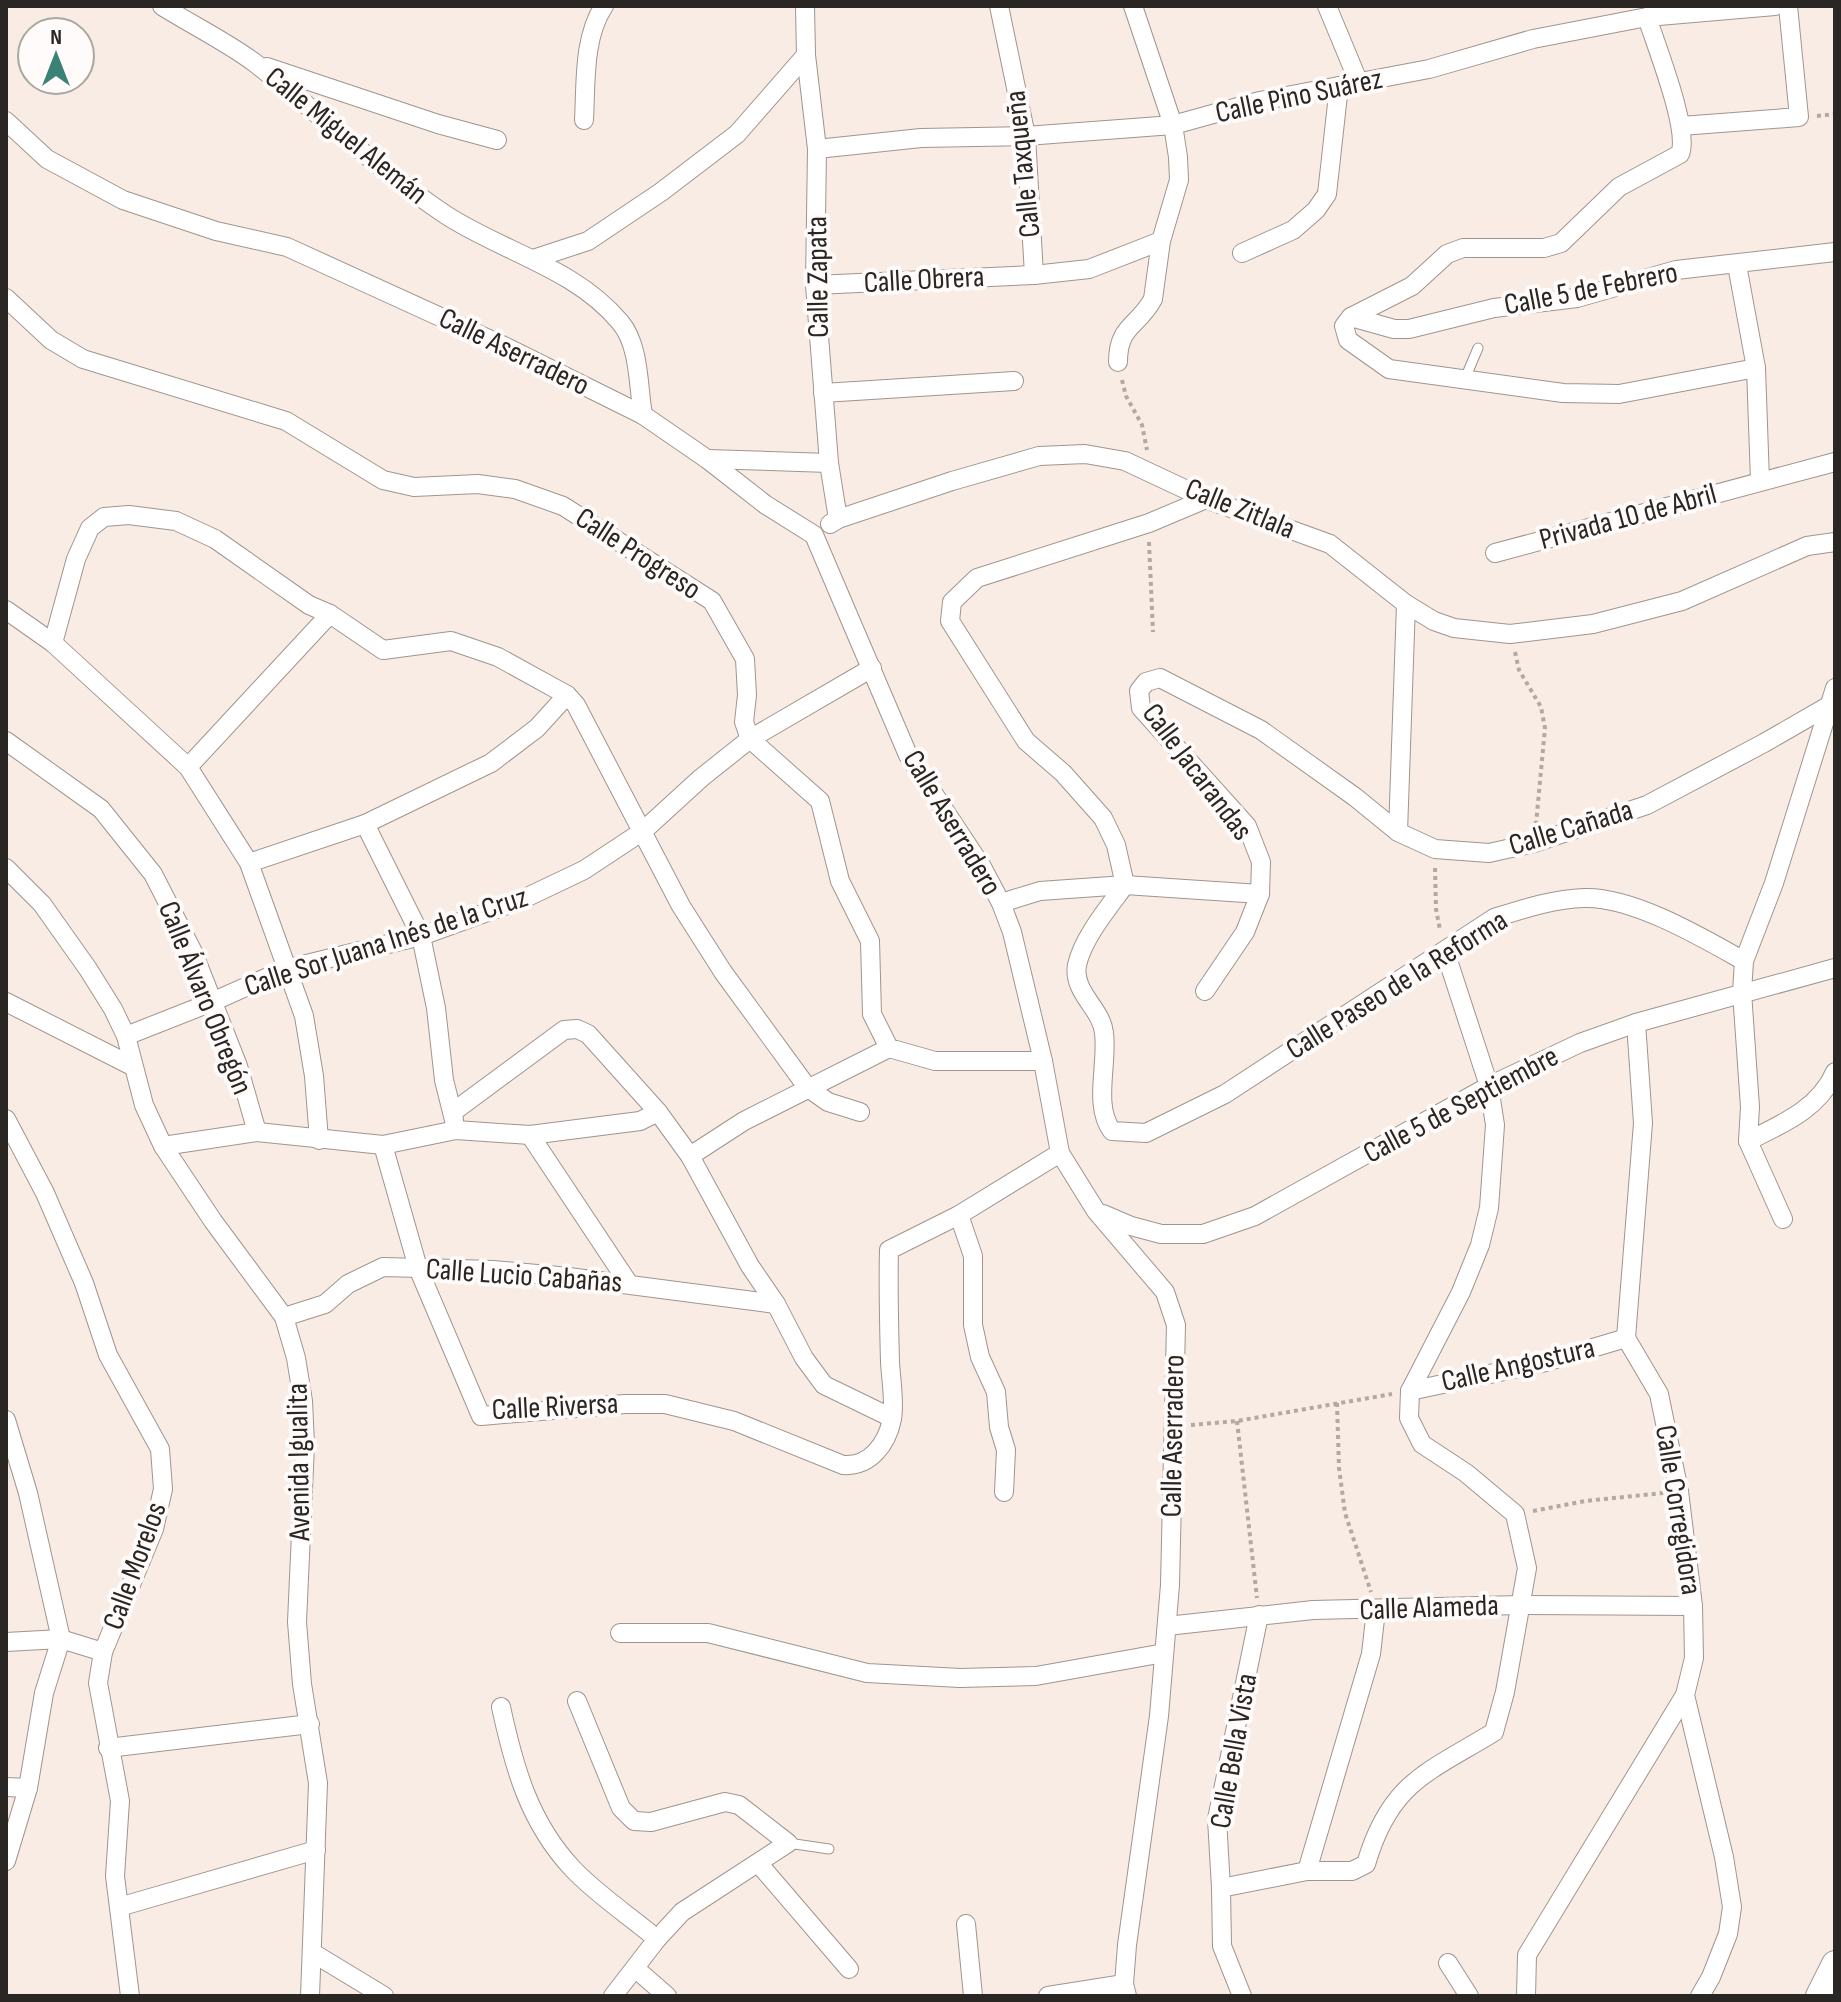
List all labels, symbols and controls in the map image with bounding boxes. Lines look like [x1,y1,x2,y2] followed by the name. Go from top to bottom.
[16,16,96,96] north arrow
[50,24,62,51] text: N
[258,60,434,212] street label: Calle Miguel Alemán
[1212,61,1386,131] street label: Calle Pino Suárez
[997,89,1049,239] street label: Calle Taxqueña
[799,216,837,338] street label: Calle Zapata
[1501,255,1681,323] street label: Calle 5 de Febrero
[863,259,985,301] street label: Calle Obrera
[433,300,595,404] street label: Calle Aserradero
[1180,471,1300,547] street label: Calle Zitlala
[1536,476,1720,558] street label: Privada 10 de Abril
[569,500,707,608] street label: Calle Progreso
[1134,697,1260,847] street label: Calle Jacarandas
[895,744,1009,902] street label: Calle Aserradero
[1505,792,1637,864] street label: Calle Cañada
[240,879,532,1005] street label: Calle Sor Juana Inés de la Cruz
[150,896,260,1100] street label: Calle Álvaro Obregón
[1280,902,1514,1068] street label: Calle Paseo de la Reforma
[1357,1038,1565,1172] street label: Calle 5 de Septiembre
[425,1251,623,1301] street label: Calle Lucio Cabañas
[1438,1330,1598,1400] street label: Calle Angostura
[1154,1354,1192,1518] street label: Calle Aserradero
[280,1383,318,1542] street label: Avenida Igualita
[491,1386,619,1428] street label: Calle Riversa
[1647,1423,1709,1597] street label: Calle Corregidora
[95,1497,175,1635] street label: Calle Morelos
[1359,1588,1499,1628] street label: Calle Alameda
[1203,1671,1265,1831] street label: Calle Bella Vista

